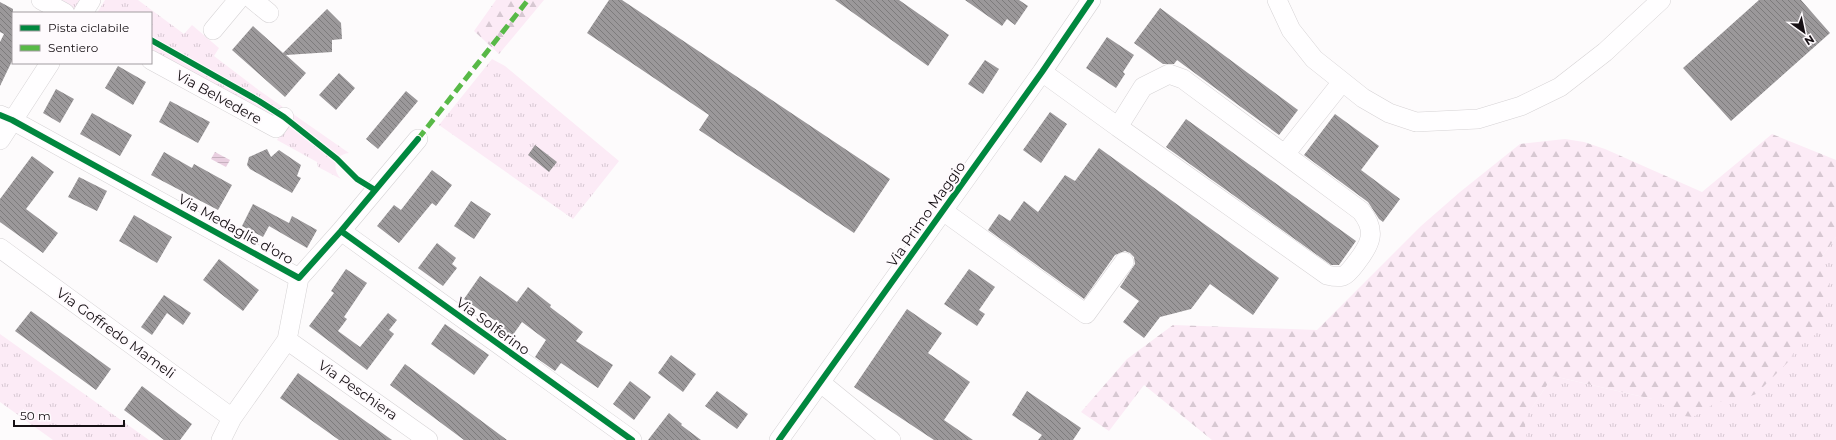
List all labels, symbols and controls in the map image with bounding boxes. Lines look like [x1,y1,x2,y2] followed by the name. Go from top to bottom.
[12,12,152,64] legend
[1784,12,1824,52] north arrow
[48,20,129,35] text: Pista ciclabile
[1802,32,1817,49] text: N
[48,40,98,55] text: Sentiero
[173,66,265,128] street label: Via Belvedere
[883,158,969,270] street label: Via Primo Maggio
[175,190,297,268] street label: Via Medaglie d'oro
[53,284,179,382] street label: Via Goffredo Mameli
[453,293,534,359] street label: Via Solferino
[315,356,401,424] street label: Via Peschiera
[14,402,124,428] scale bar
[20,408,51,423] text: 50 m

